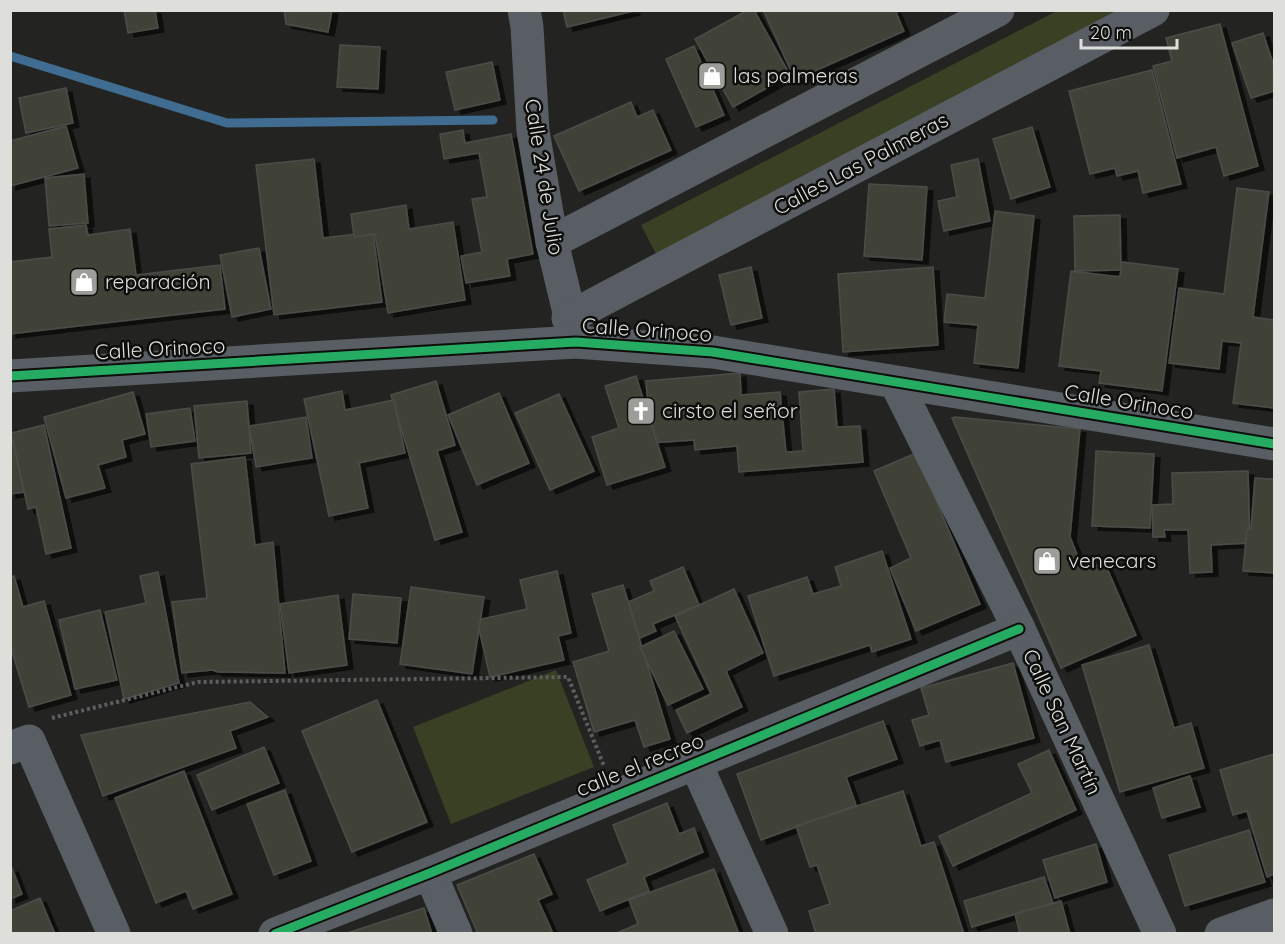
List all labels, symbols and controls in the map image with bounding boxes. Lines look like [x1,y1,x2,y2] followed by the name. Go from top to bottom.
[1081,12,1177,50] scale bar
[1090,21,1132,44] text: 20 m
[696,60,728,92] shop icon: las palmeras
[733,62,858,88] place label: las palmeras
[520,97,570,257] street label: Calle 24 de Julio
[769,106,952,220] street label: Calles Las Palmeras
[68,266,100,298] shop icon: reparación
[105,268,211,294] place label: reparación
[581,311,713,347] street label: Calle Orinoco
[94,332,226,364] street label: Calle Orinoco
[1063,378,1196,424] street label: Calle Orinoco
[625,395,657,427] church icon: cirsto el señor
[662,397,798,423] place label: cirsto el señor
[1031,545,1063,577] shop icon: venecars
[1068,547,1156,573] place label: venecars
[1018,645,1108,799] street label: Calle San Martín
[572,727,707,802] street label: calle el recreo

